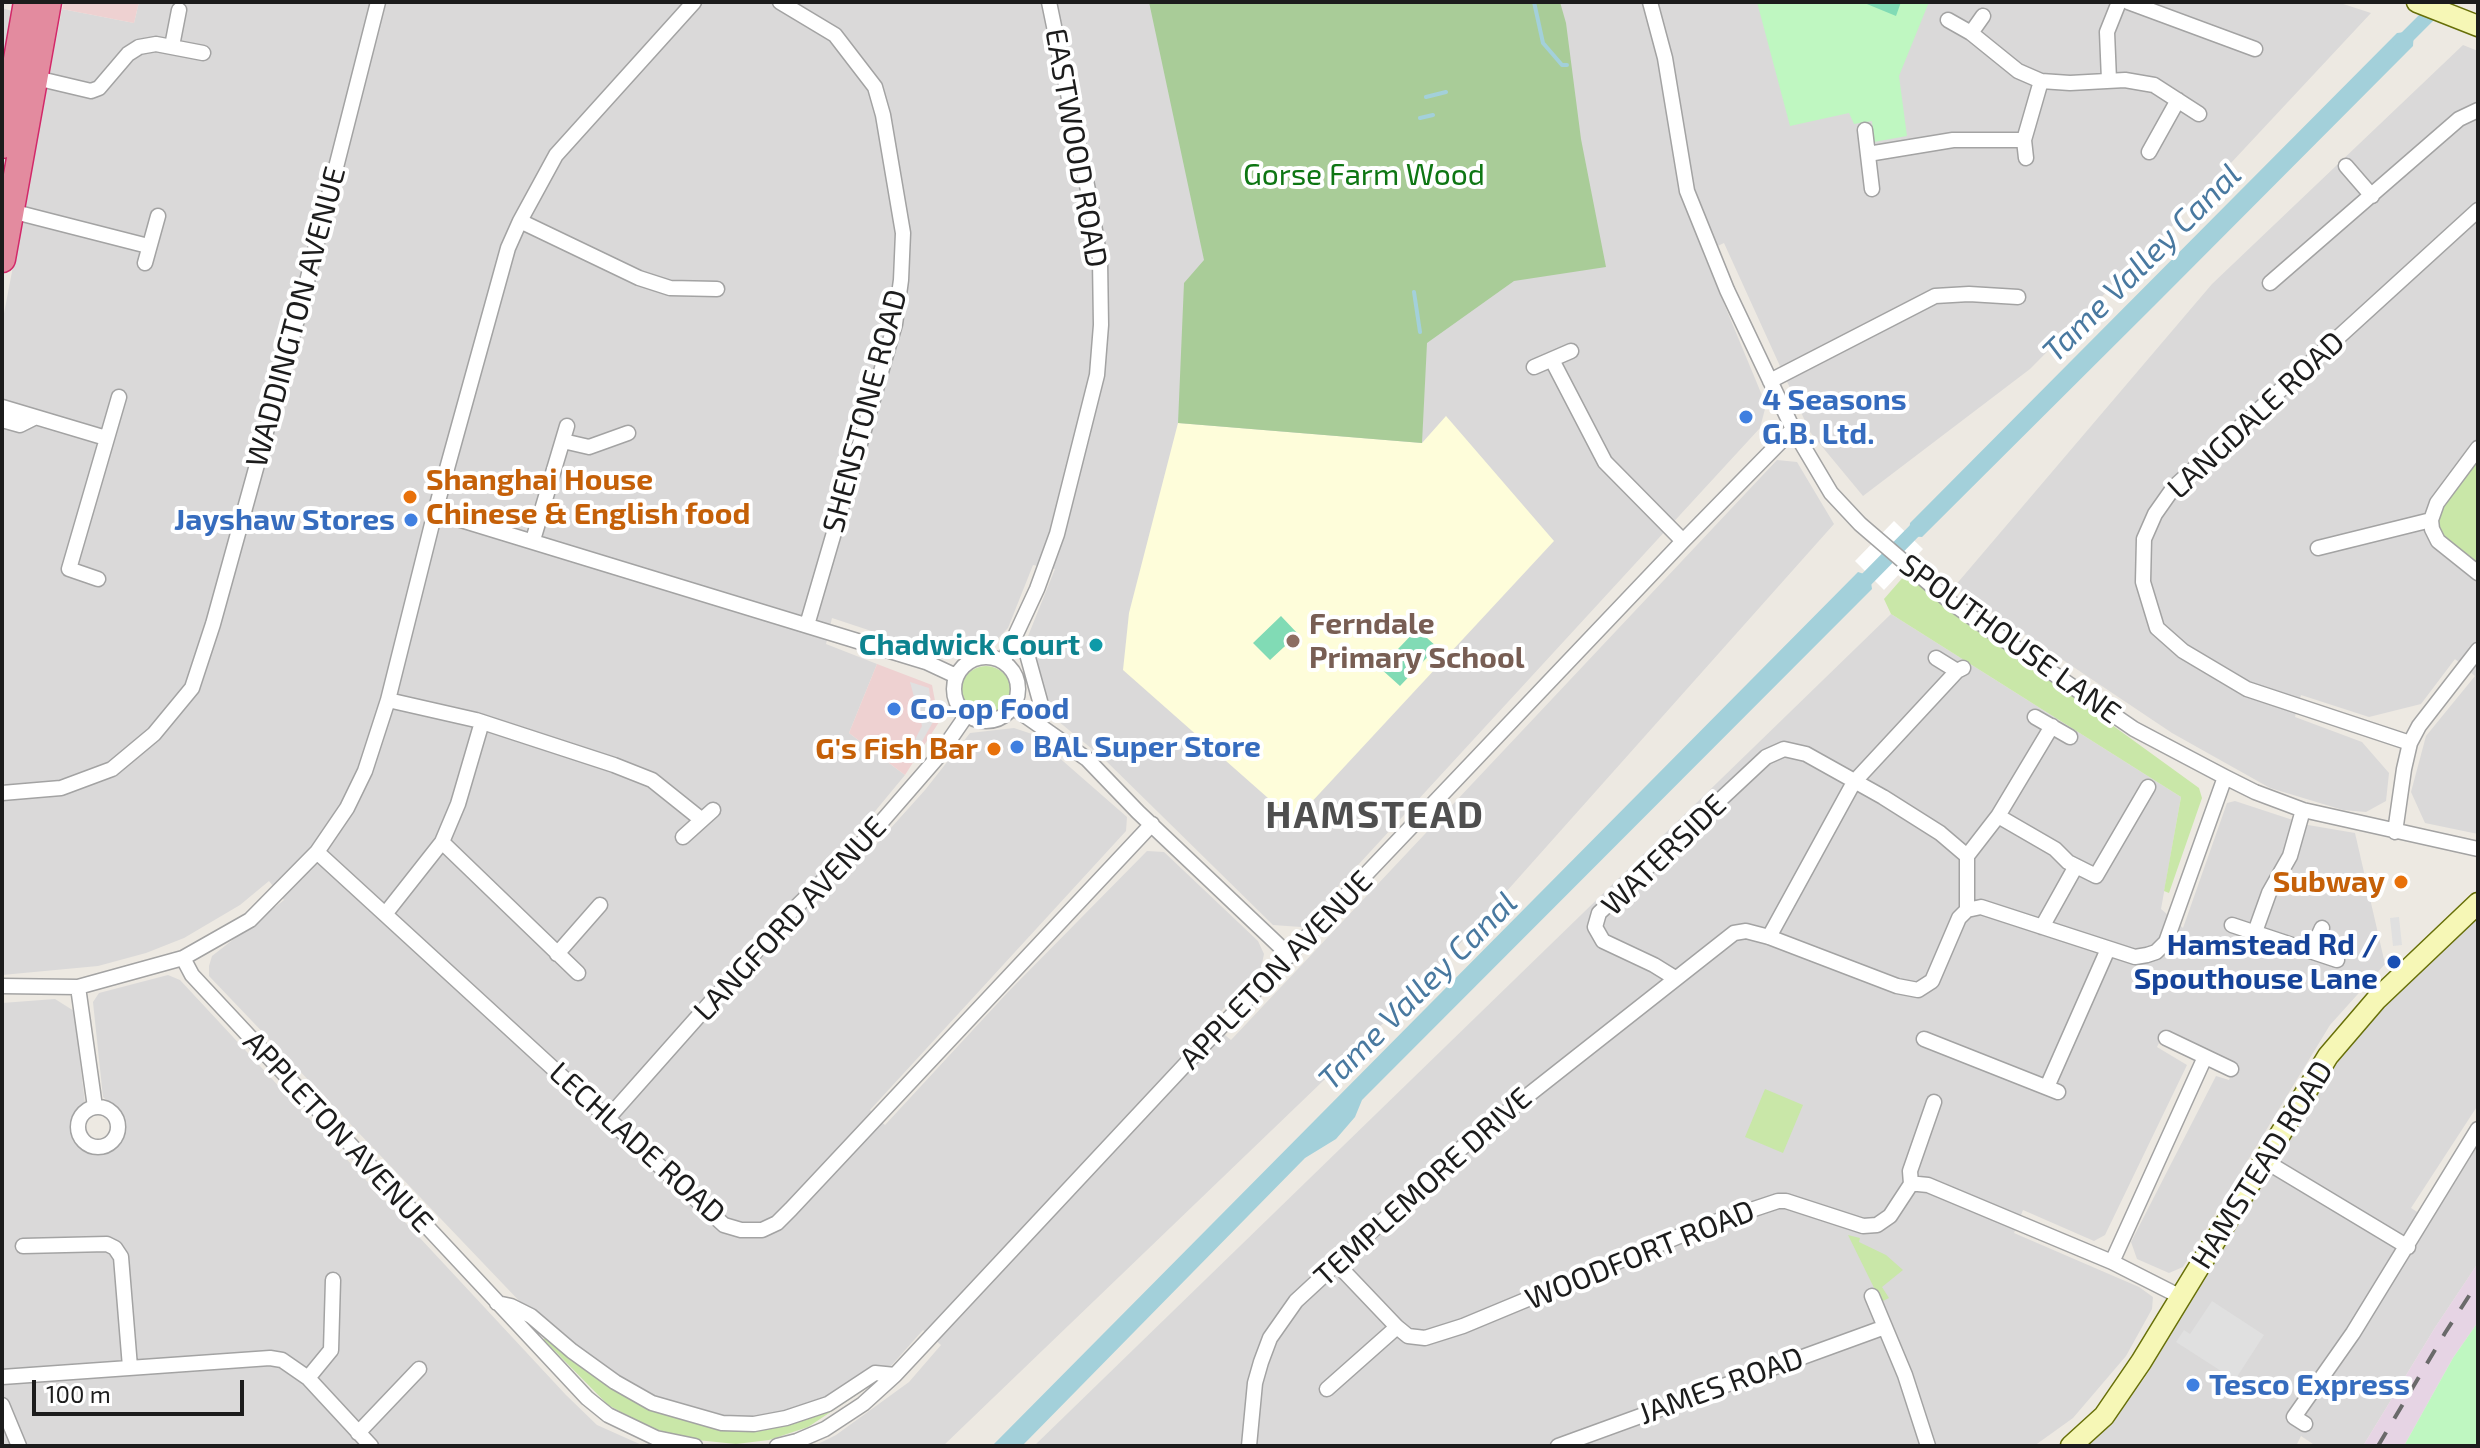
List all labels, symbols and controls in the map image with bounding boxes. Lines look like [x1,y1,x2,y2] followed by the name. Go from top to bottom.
[1037,26,1115,270] street label: EASTWOOD ROAD
[2035,156,2249,370] water label: Tame Valley Canal
[1243,157,1485,193] park label: Gorse Farm Wood
[239,163,353,471] street label: WADDINGTON AVENUE
[815,285,915,537] street label: SHENSTONE ROAD
[2160,324,2352,506] street label: LANGDALE ROAD
[1762,382,1907,452] place label: 4 Seasons G.B. Ltd.
[1737,408,1755,426] marker: 4 Seasons G.B. Ltd.
[426,462,750,532] place label: Shanghai House Chinese & English food
[401,488,419,506] marker: Shanghai House Chinese & English food
[174,502,395,538] place label: Jayshaw Stores
[402,511,420,529] marker: Jayshaw Stores
[1892,547,2128,731] street label: SPOUTHOUSE LANE
[1309,606,1525,676] place label: Ferndale Primary School
[859,627,1080,663] place label: Chadwick Court
[1284,632,1302,650] marker: Ferndale Primary School
[1087,636,1105,654] marker: Chadwick Court
[910,691,1069,727] place label: Co-op Food
[885,700,903,718] marker: Co-op Food
[1033,729,1261,765] place label: BAL Super Store
[815,731,978,767] place label: G's Fish Bar
[1008,738,1026,756] marker: BAL Super Store
[985,740,1003,758] marker: G's Fish Bar
[1594,787,1734,923] street label: WATERSIDE
[1265,792,1485,838] district label: HAMSTEAD
[686,810,894,1028] street label: LANGFORD AVENUE
[1172,863,1380,1077] street label: APPLETON AVENUE
[2273,864,2385,900] place label: Subway
[2392,873,2410,891] marker: Subway
[1311,884,1525,1098] water label: Tame Valley Canal
[2134,927,2378,998] place label: Hamstead Rd / Spouthouse Lane
[2385,953,2403,971] marker: Hamstead Rd / Spouthouse Lane
[236,1024,440,1240] street label: APPLETON AVENUE
[2184,1054,2340,1276] street label: HAMSTEAD ROAD
[542,1055,732,1231] street label: LECHLADE ROAD
[1307,1080,1539,1294] street label: TEMPLEMORE DRIVE
[1520,1193,1760,1317] street label: WOODFORT ROAD
[1634,1340,1808,1432] street label: JAMES ROAD
[36,1364,248,1414] scale bar
[2209,1367,2410,1403] place label: Tesco Express
[2184,1376,2202,1394] marker: Tesco Express
[46,1379,111,1408] text: 100 m

